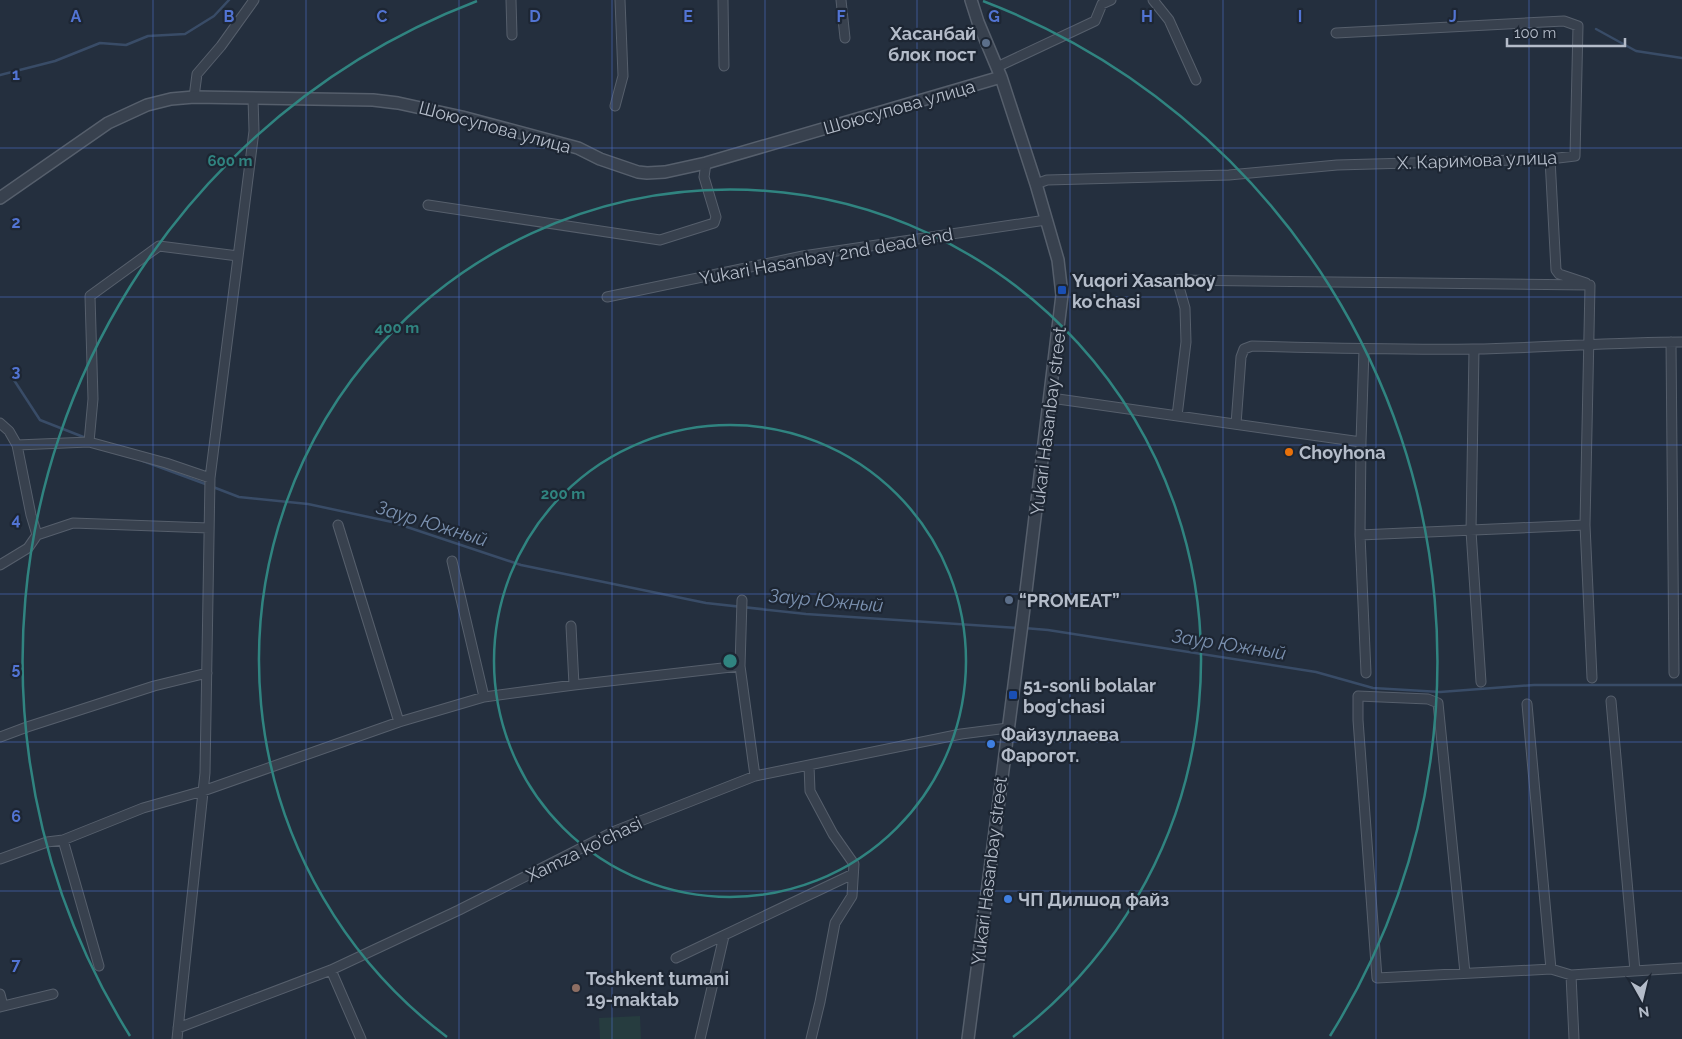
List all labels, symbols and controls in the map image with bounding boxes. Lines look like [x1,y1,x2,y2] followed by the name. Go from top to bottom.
[71,7,82,26] text: A
[224,7,235,26] text: B
[377,7,388,26] text: C
[529,7,541,26] text: D
[683,7,693,26] text: E
[836,7,846,26] text: F
[988,7,1000,26] text: G
[1141,7,1153,26] text: H
[1298,7,1302,26] text: I
[1449,7,1457,26] text: J
[1507,15,1624,47] scale bar
[888,23,976,65] place label: Хасанбай блок пост
[1514,24,1556,42] text: 100 m
[980,37,992,49] marker: Хасанбай блок пост
[12,65,20,84] text: 1
[821,75,977,139] street label: Шоюсупова улица
[417,97,573,157] street label: Шоюсупова улица
[1397,147,1557,173] street label: Х. Каримова улица
[207,152,253,170] text: 600 m
[11,213,21,232] text: 2
[698,223,954,289] street label: Yukari Hasanbay 2nd dead end
[1072,270,1216,312] place label: Yuqori Xasanboy ko'chasi
[1056,284,1068,296] marker: Yuqori Xasanboy ko'chasi
[375,319,419,337] text: 400 m
[1026,326,1070,516] street label: Yukari Hasanbay street
[12,362,21,381] text: 3
[1299,442,1386,463] place label: Choyhona
[1283,446,1295,458] marker: Choyhona
[541,485,585,503] text: 200 m
[374,496,491,550] water label: Заур Южный
[11,510,21,529] text: 4
[768,584,885,616] water label: Заур Южный
[1019,590,1120,611] place label: “PROMEAT”
[1003,594,1015,606] marker: “PROMEAT”
[1170,624,1288,664] water label: Заур Южный
[721,652,739,670] centre of rings
[12,659,21,678] text: 5
[1023,675,1156,717] place label: 51-sonli bolalar bog'chasi
[1007,689,1019,701] marker: 51-sonli bolalar bog'chasi
[1001,724,1119,766] place label: Файзуллаева Фарогот.
[985,738,997,750] marker: Файзуллаева Фарогот.
[967,776,1011,966] street label: Yukari Hasanbay street
[11,807,21,826] text: 6
[523,812,645,886] street label: Xamza ko'chasi
[1018,889,1169,910] place label: ЧП Дилшод файз
[1002,893,1014,905] marker: ЧП Дилшод файз
[12,955,21,974] text: 7
[586,968,729,1010] place label: Toshkent tumani 19-maktab
[1617,974,1667,1024] north arrow
[570,982,582,994] marker: Toshkent tumani 19-maktab
[1637,1003,1650,1021] text: N

